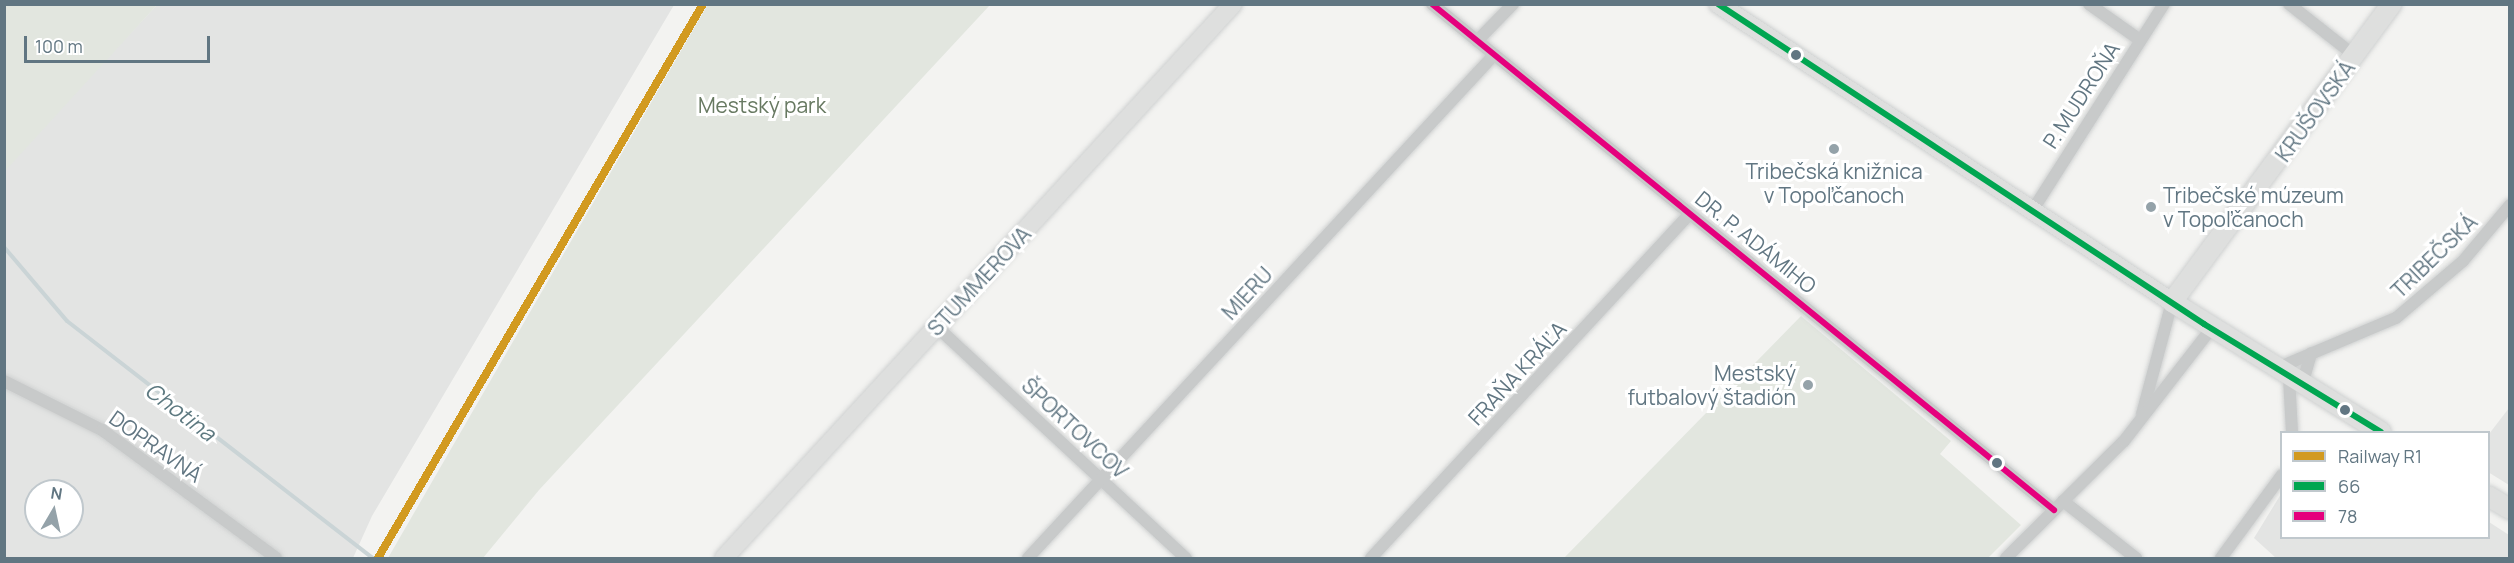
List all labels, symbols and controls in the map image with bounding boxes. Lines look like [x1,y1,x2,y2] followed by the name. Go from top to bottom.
[27,24,213,62] scale bar
[35,34,83,58] text: 100 m
[2037,37,2125,153] street label: P. MUDROŇA
[1790,49,1802,61] unlabelled marker
[2270,56,2360,166] street label: KRUŠOVSKÁ
[698,92,826,118] park label: Mestský park
[1827,142,1841,156] marker: Tribečská knižnica v Topoľčanoch
[1745,158,1923,208] place label: Tribečská knižnica v Topoľčanoch
[2163,182,2344,232] place label: Tribečské múzeum v Topoľčanoch
[1691,186,1821,298] street label: DR. P. ADÁMIHO
[2144,200,2158,214] marker: Tribečské múzeum v Topoľčanoch
[2386,209,2482,303] street label: TRIBEČSKÁ
[922,221,1036,341] street label: STUMMEROVA
[1216,262,1278,324] street label: MIERU
[1463,316,1571,430] street label: FRAŇA KRÁĽA
[1627,360,1796,410] place label: Mestský futbalový štadión
[1017,373,1133,483] street label: ŠPORTOVCOV
[140,377,220,447] water label: Chotina
[1801,378,1815,392] marker: Mestský futbalový štadión
[2339,404,2351,416] unlabelled marker
[105,405,207,487] street label: DOPRAVNÁ
[2280,431,2490,539] legend
[2338,444,2422,468] text: Railway R1
[1991,457,2003,469] unlabelled marker
[2338,474,2360,498] text: 66
[24,479,84,539] north arrow
[49,481,64,505] text: N
[2338,504,2358,528] text: 78

